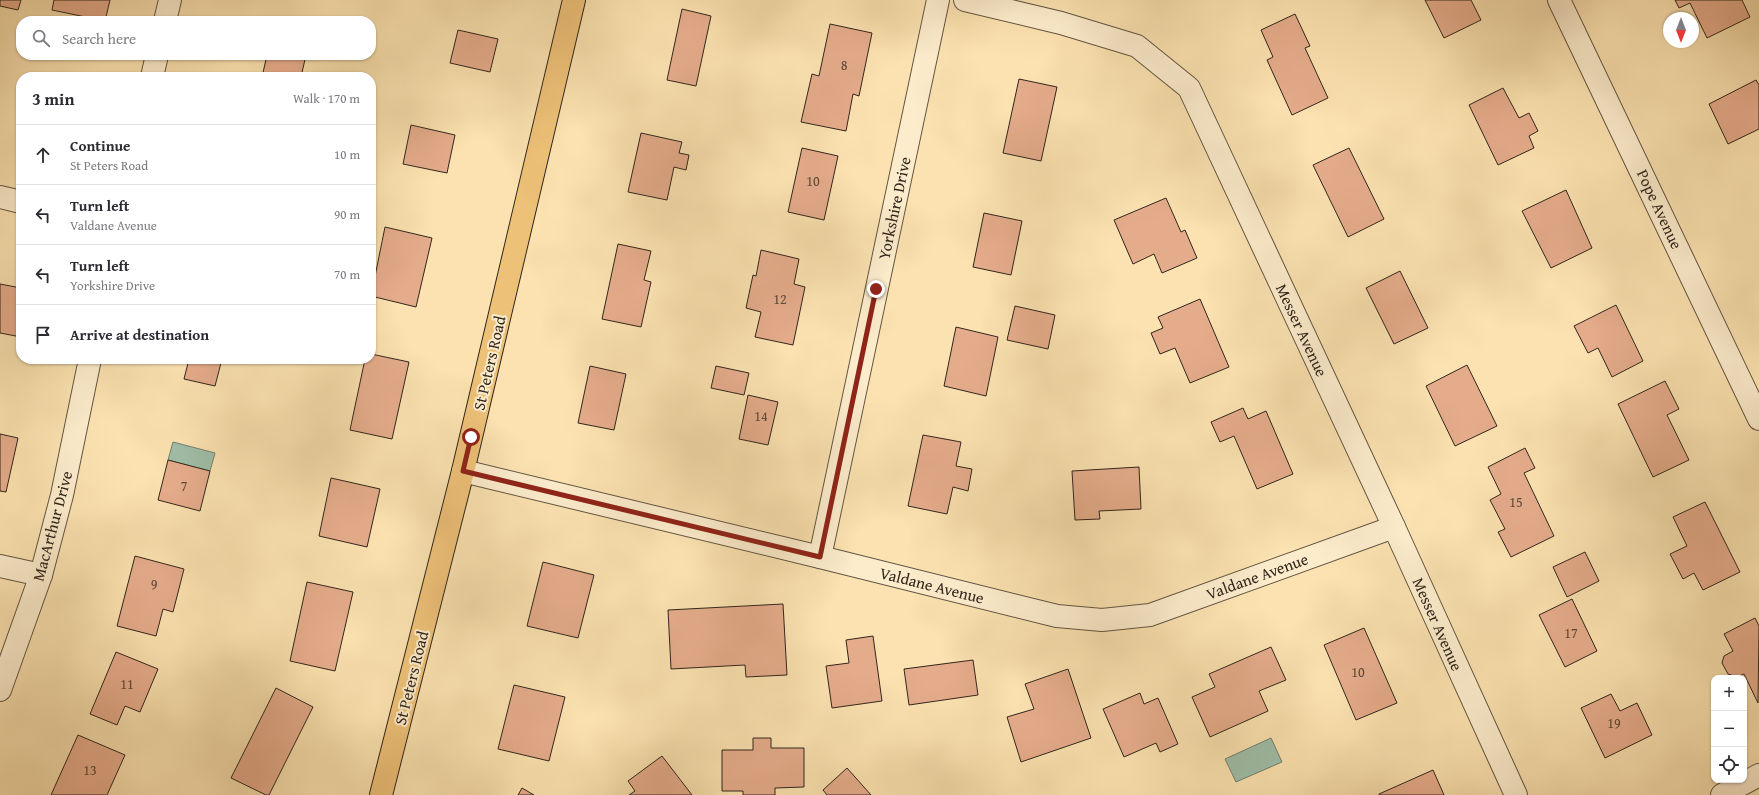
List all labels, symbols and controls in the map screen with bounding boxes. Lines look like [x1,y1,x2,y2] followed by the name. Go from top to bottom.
[1663,12,1699,48] north arrow
[16,16,376,60] search box
[30,27,52,49] icon: search
[62,28,136,49] text: Search here
[841,55,848,75] house number: 8
[32,86,74,111] text: 3 min
[293,89,360,108] text: Walk · 170 m
[70,135,131,156] text: Continue
[32,144,54,166] icon: ahead
[334,145,360,164] text: 10 m
[871,154,917,262] street label: Yorkshire Drive
[70,156,148,175] text: St Peters Road
[1631,165,1689,253] street label: Pope Avenue
[806,171,820,191] house number: 10
[70,195,129,216] text: Turn left
[32,204,54,226] icon: left
[334,205,360,224] text: 90 m
[70,216,157,235] text: Valdane Avenue
[70,255,129,276] text: Turn left
[32,264,54,286] icon: left
[334,265,360,284] text: 70 m
[70,276,155,295] text: Yorkshire Drive
[867,280,885,298] route end
[1270,280,1334,380] street label: Messer Avenue
[773,289,787,309] house number: 12
[466,313,512,413] street label: St Peters Road
[32,324,54,346] icon: arrive
[70,324,209,345] text: Arrive at destination
[754,406,768,426] house number: 14
[462,428,480,446] route start
[26,468,78,584] street label: MacArthur Drive
[181,476,188,496] house number: 7
[1509,492,1523,512] house number: 15
[1203,546,1311,606] street label: Valdane Avenue
[877,560,987,610] street label: Valdane Avenue
[1407,573,1469,675] street label: Messer Avenue
[151,574,158,594] house number: 9
[1564,623,1578,643] house number: 17
[388,628,434,728] street label: St Peters Road
[1351,662,1365,682] house number: 10
[120,674,134,694] house number: 11
[1711,675,1747,783] map controls
[1711,675,1747,711] button: +
[1711,711,1747,747] button: −
[1607,713,1621,733] house number: 19
[1711,747,1747,783] button: locate
[83,760,97,780] house number: 13

